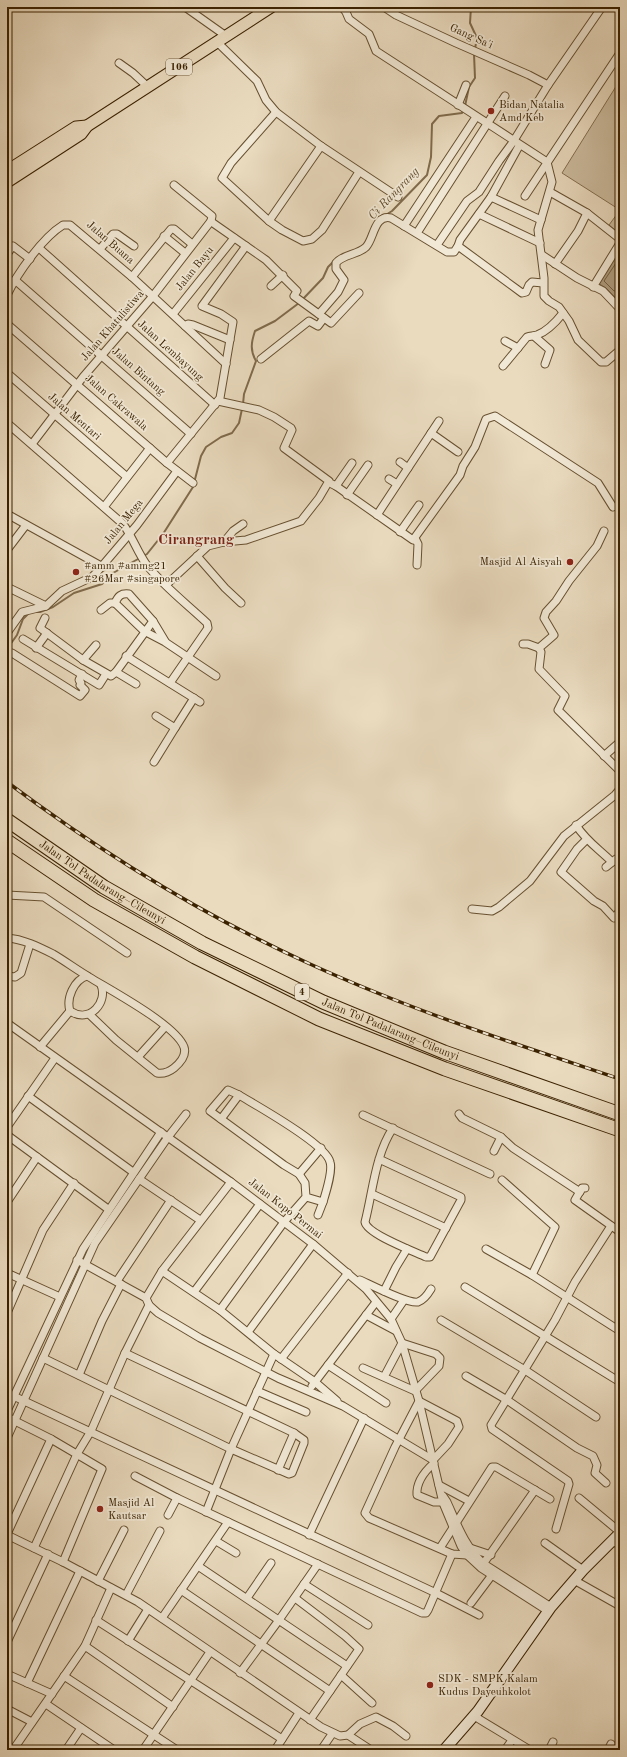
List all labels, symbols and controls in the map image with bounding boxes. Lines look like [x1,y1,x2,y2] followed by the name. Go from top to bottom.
[448,23,494,51] street label: Gang Sa'i
[166,59,192,75] road number: 106
[499,100,565,124] place label: Bidan Natalia Amd Keb
[486,106,496,116] marker: Bidan Natalia Amd Keb
[366,165,422,222] water label: Ci Rangrang
[84,219,136,267] street label: Jalan Buana
[174,245,216,293] street label: Jalan Bayu
[80,288,147,363] street label: Jalan Khatulistiwa
[135,319,205,383] street label: Jalan Lembayung
[109,346,167,398] street label: Jalan Bintang
[83,373,150,433] street label: Jalan Cakrawala
[46,391,102,443] street label: Jalan Mentari
[103,497,146,547] street label: Jalan Mega
[158,533,235,548] district label: Cirangrang
[480,557,562,568] place label: Masjid Al Aisyah
[565,557,575,567] marker: Masjid Al Aisyah
[84,561,180,585] place label: #amm #ammg21 #26Mar #singapore
[71,567,81,577] marker: #amm #ammg21 #26Mar #singapore
[37,838,167,926] street label: Jalan Tol Padalarang–Cileunyi
[295,984,309,1000] road number: 4
[320,997,460,1062] street label: Jalan Tol Padalarang–Cileunyi
[246,1177,324,1241] street label: Jalan Kopo Permai
[108,1498,154,1522] place label: Masjid Al Kautsar
[95,1504,105,1514] marker: Masjid Al Kautsar
[438,1674,538,1698] place label: SDK - SMPK Kalam Kudus Dayeuhkolot
[425,1680,435,1690] marker: SDK - SMPK Kalam Kudus Dayeuhkolot

